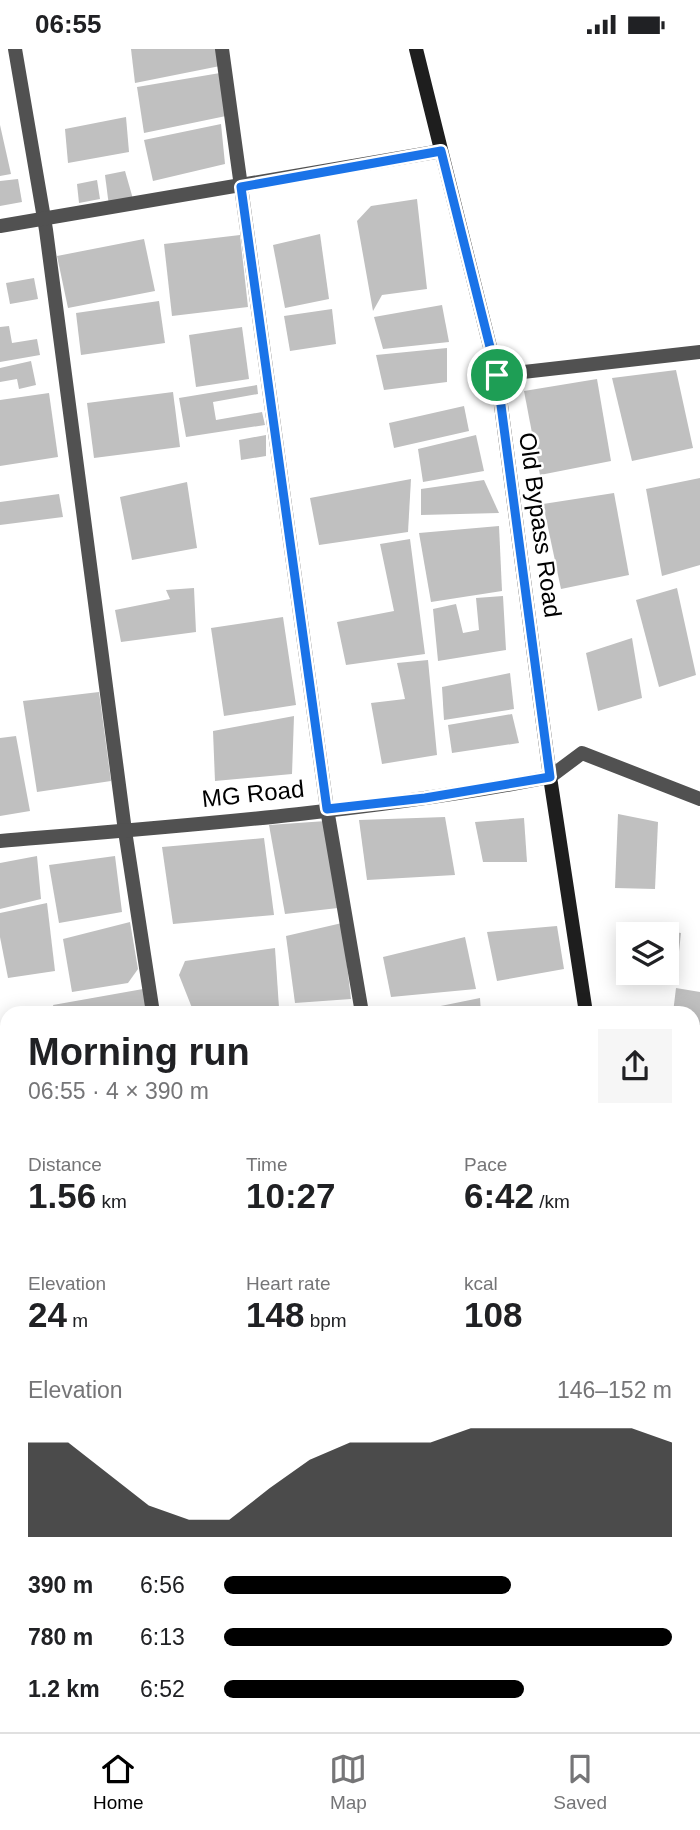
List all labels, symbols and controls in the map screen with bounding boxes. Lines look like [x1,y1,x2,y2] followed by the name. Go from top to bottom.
[35,9,102,39] text: 06:55
[467,345,527,405] pin
[478,356,516,394] icon: arrive
[514,431,567,619] street label: Old Bypass Road
[200,775,305,812] street label: MG Road
[616,922,679,985] map controls
[616,922,679,985] button: layers
[598,1029,672,1103] button: share
[28,1031,250,1073] text: Morning run
[28,1078,209,1104] text: 06:55 · 4 × 390 m
[28,1154,102,1175] text: Distance
[246,1154,288,1175] text: Time
[464,1154,507,1175] text: Pace
[28,1176,96,1215] text: 1.56
[246,1176,336,1215] text: 10:27
[464,1176,534,1215] text: 6:42
[96,1191,127,1212] text: km
[534,1191,570,1212] text: /km
[28,1273,106,1294] text: Elevation
[246,1273,330,1294] text: Heart rate
[464,1273,498,1294] text: kcal
[28,1295,67,1334] text: 24
[246,1295,304,1334] text: 148
[464,1295,522,1334] text: 108
[67,1310,88,1331] text: m
[304,1310,347,1331] text: bpm
[28,1377,123,1403] text: Elevation
[557,1377,672,1403] text: 146–152 m
[28,1572,93,1598] text: 390 m
[140,1572,185,1598] text: 6:56
[28,1624,93,1650] text: 780 m
[140,1624,185,1650] text: 6:13
[28,1676,100,1702] text: 1.2 km
[140,1676,185,1702] text: 6:52
[93,1750,144,1814] tab: Home
[329,1750,367,1814] tab: Map
[553,1750,607,1814] tab: Saved

